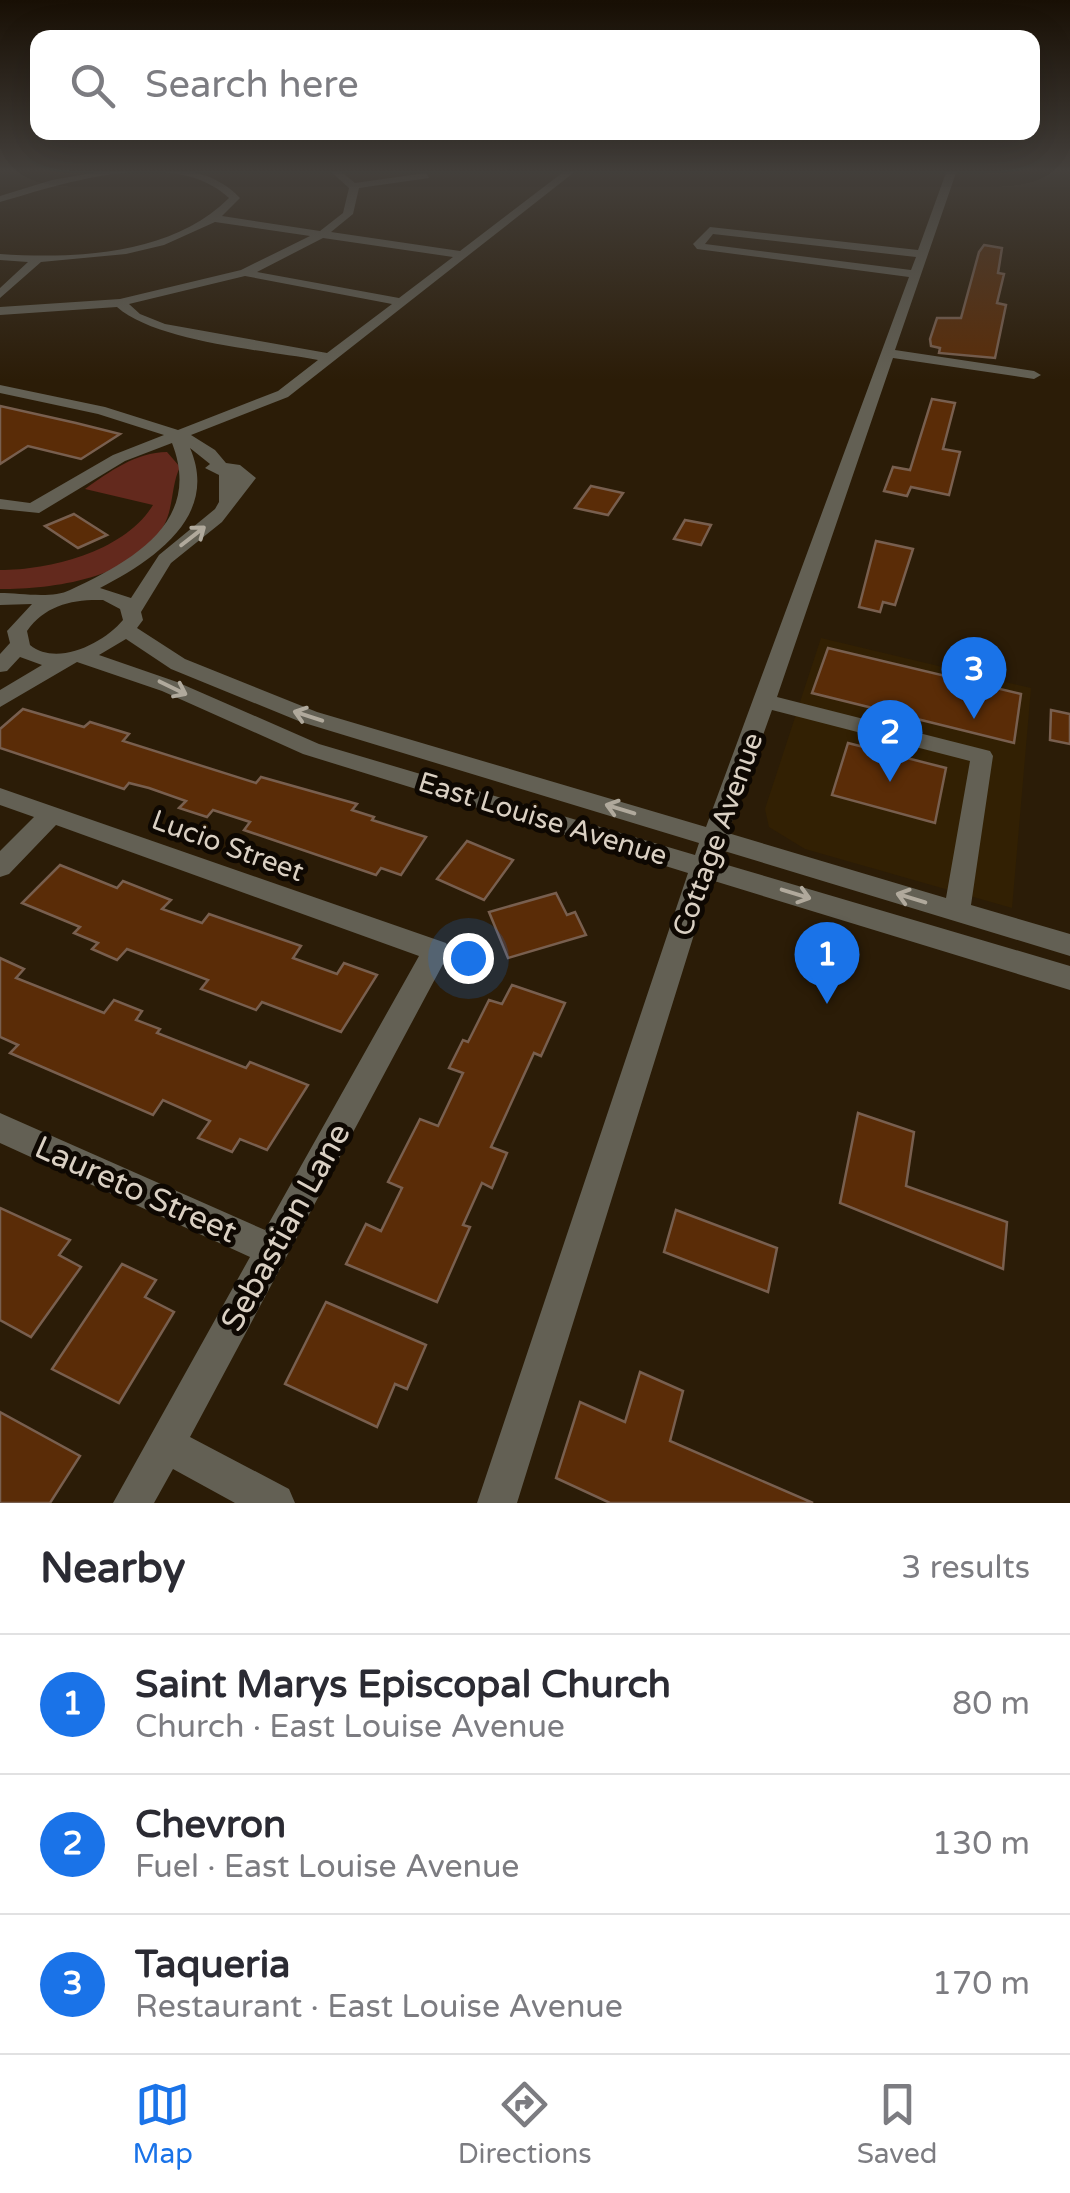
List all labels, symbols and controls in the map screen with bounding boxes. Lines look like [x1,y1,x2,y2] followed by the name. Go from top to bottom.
[30,30,1040,140] search box
[65,58,120,113] icon: search
[145,62,359,108] text: Search here
[179,525,205,547] one-way arrow
[942,636,1006,719] pin: 3
[157,680,187,699] one-way arrow
[858,700,922,782] pin: 2
[293,705,324,723] one-way arrow
[665,728,771,941] street label: Cottage Avenue
[414,765,671,873] street label: East Louise Avenue
[604,799,636,817] one-way arrow
[147,803,309,889] street label: Lucio Street
[780,886,811,904] one-way arrow
[895,888,927,906] one-way arrow
[794,922,860,1004] pin: 1
[443,933,494,984] your location
[213,1117,359,1338] street label: Sebastian Lane
[29,1128,242,1251] street label: Laureto Street
[40,1543,185,1594] text: Nearby
[901,1549,1030,1587] text: 3 results
[135,1662,671,1708] text: Saint Marys Episcopal Church
[62,1685,83,1723] text: 1
[952,1685,1030,1723] text: 80 m
[135,1708,565,1746] text: Church · East Louise Avenue
[135,1802,286,1848] text: Chevron
[62,1825,83,1863] text: 2
[932,1825,1030,1863] text: 130 m
[135,1848,519,1886] text: Fuel · East Louise Avenue
[135,1942,290,1988] text: Taqueria
[62,1965,83,2003] text: 3
[932,1965,1030,2003] text: 170 m
[135,1988,623,2026] text: Restaurant · East Louise Avenue
[132,2077,193,2171] tab: Map
[458,2077,592,2171] tab: Directions
[857,2077,938,2171] tab: Saved

